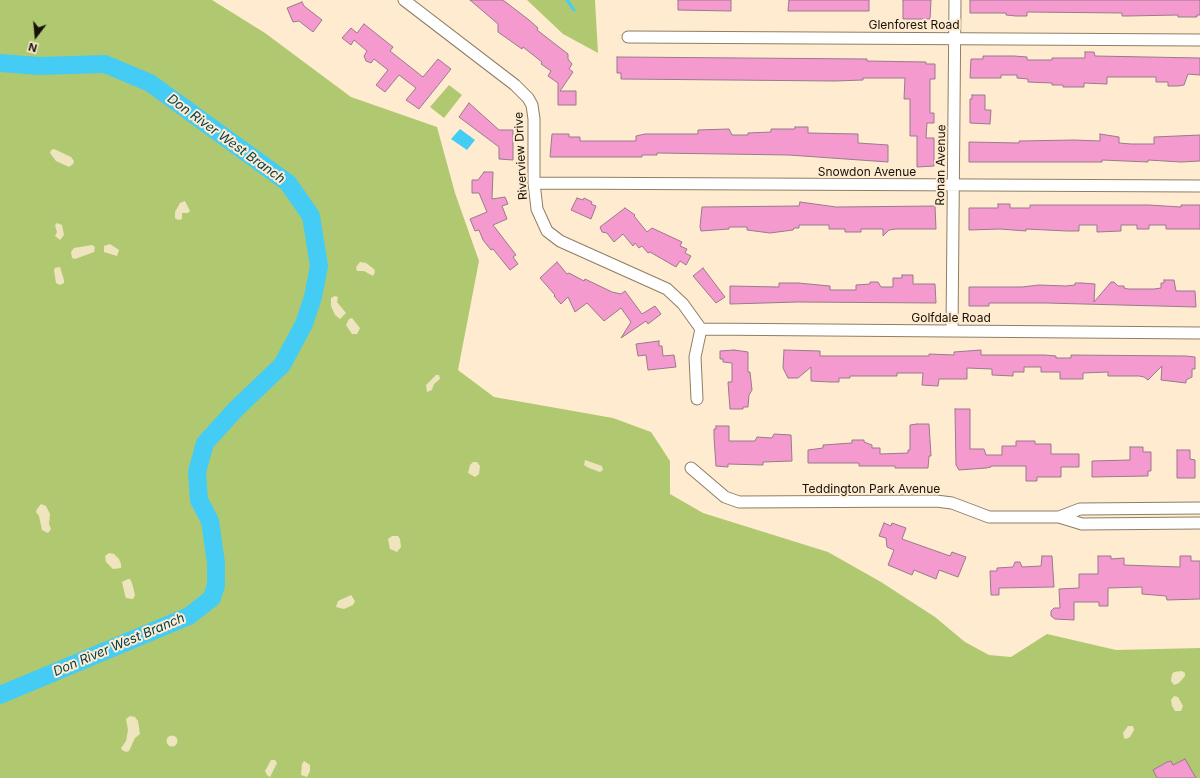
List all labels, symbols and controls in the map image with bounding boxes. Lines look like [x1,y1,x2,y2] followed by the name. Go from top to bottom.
[16,16,56,56] north arrow
[868,18,960,32] street label: Glenforest Road
[27,40,39,55] text: N
[164,91,288,187] water label: Don River West Branch
[512,112,530,200] street label: Riverview Drive
[933,124,949,206] street label: Ronan Avenue
[818,165,916,179] street label: Snowdon Avenue
[911,311,991,325] street label: Golfdale Road
[802,482,940,496] street label: Teddington Park Avenue
[51,610,187,680] water label: Don River West Branch

